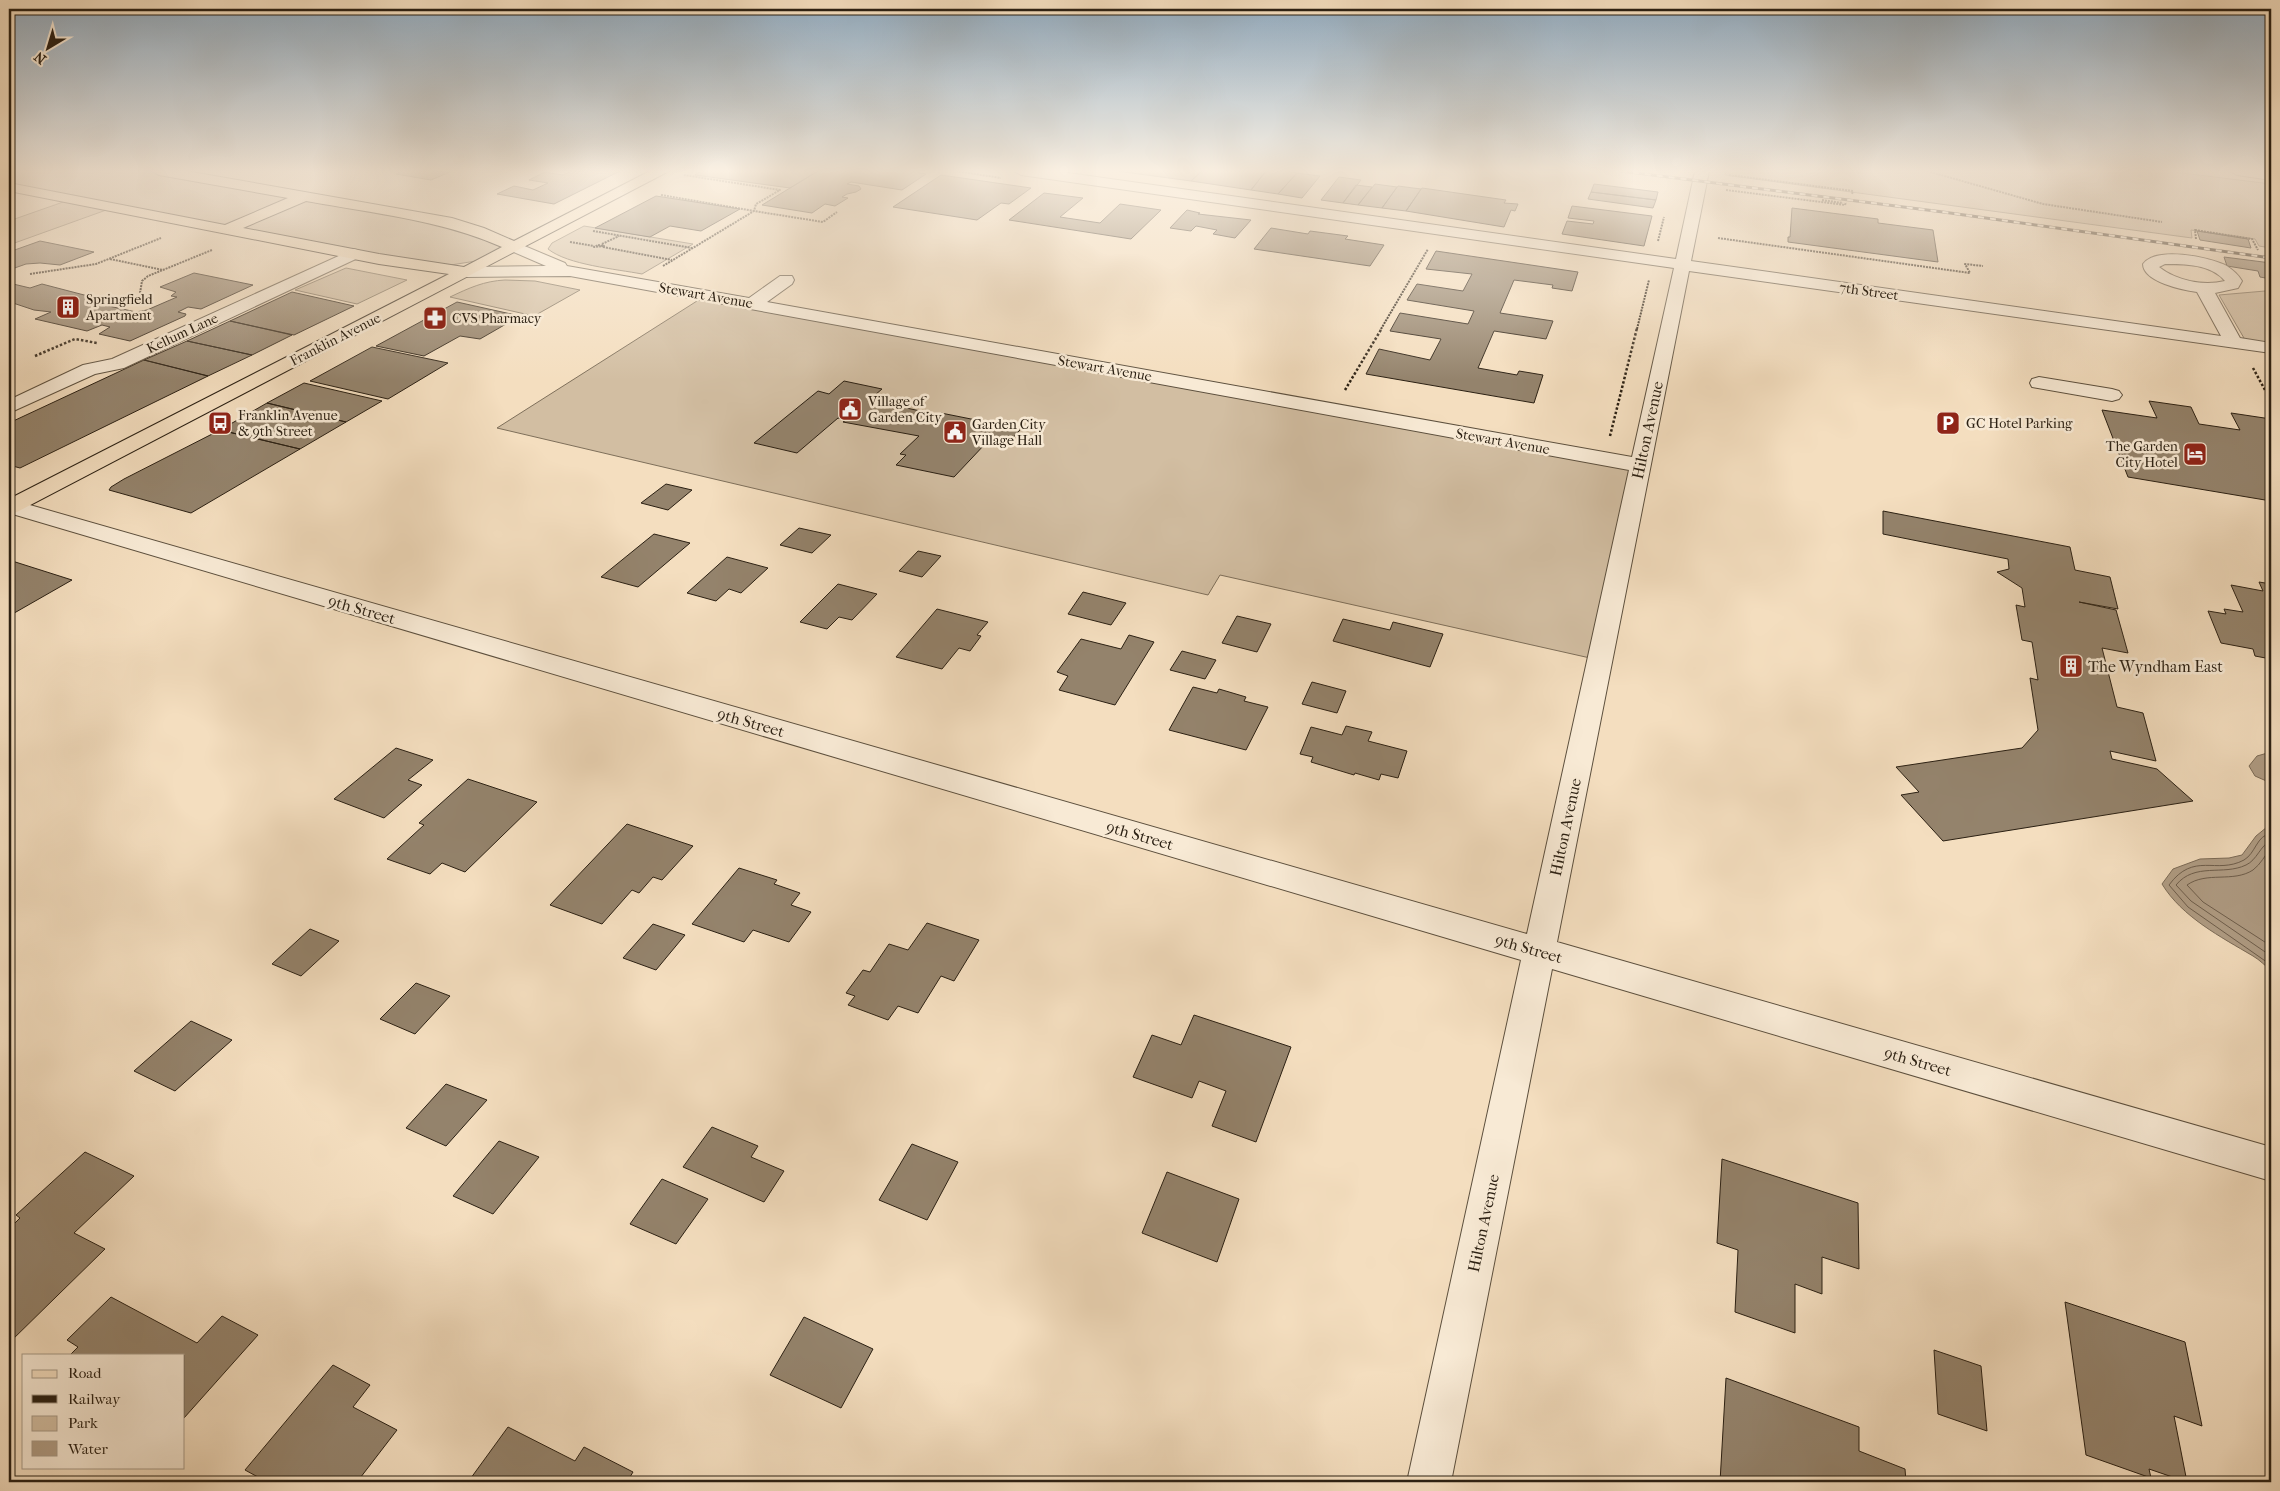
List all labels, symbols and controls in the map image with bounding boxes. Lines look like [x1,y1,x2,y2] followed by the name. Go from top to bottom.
[22,22,72,72] north arrow
[31,48,50,68] text: N
[658,279,754,312] street label: Stewart Avenue
[1838,279,1900,304] street label: 7th Street
[85,291,153,324] place label: Springfield Apartment
[55,294,81,320] building icon: Springfield Apartment
[422,305,448,331] pharmacy icon: CVS Pharmacy
[144,309,221,357] street label: Kellum Lane
[287,309,384,370] street label: Franklin Avenue
[452,310,542,327] place label: CVS Pharmacy
[1057,352,1153,385] street label: Stewart Avenue
[1628,379,1667,481] street label: Hilton Avenue
[867,393,942,426] place label: Village of Garden City
[837,396,863,422] public building icon: Village of Garden City
[238,407,338,440] place label: Franklin Avenue & 9th Street
[207,410,233,436] bus stop icon: Franklin Avenue & 9th Street
[1935,410,1961,436] parking icon: GC Hotel Parking
[1966,415,2073,432] place label: GC Hotel Parking
[971,416,1046,449] place label: Garden City Village Hall
[942,419,968,445] public building icon: Garden City Village Hall
[1455,425,1551,458] street label: Stewart Avenue
[2106,438,2178,471] place label: The Garden City Hotel
[2182,441,2208,467] hotel icon: The Garden City Hotel
[326,591,398,628] street label: 9th Street
[2058,653,2084,679] building icon: The Wyndham East
[2088,657,2223,676] place label: The Wyndham East
[715,704,787,741] street label: 9th Street
[1546,776,1585,878] street label: Hilton Avenue
[1104,817,1176,854] street label: 9th Street
[1493,930,1565,967] street label: 9th Street
[1882,1043,1954,1080] street label: 9th Street
[1464,1172,1503,1274] street label: Hilton Avenue
[22,1354,185,1468] legend
[68,1364,102,1382] text: Road
[68,1390,121,1408] text: Railway
[68,1414,98,1432] text: Park
[67,1440,108,1458] text: Water

